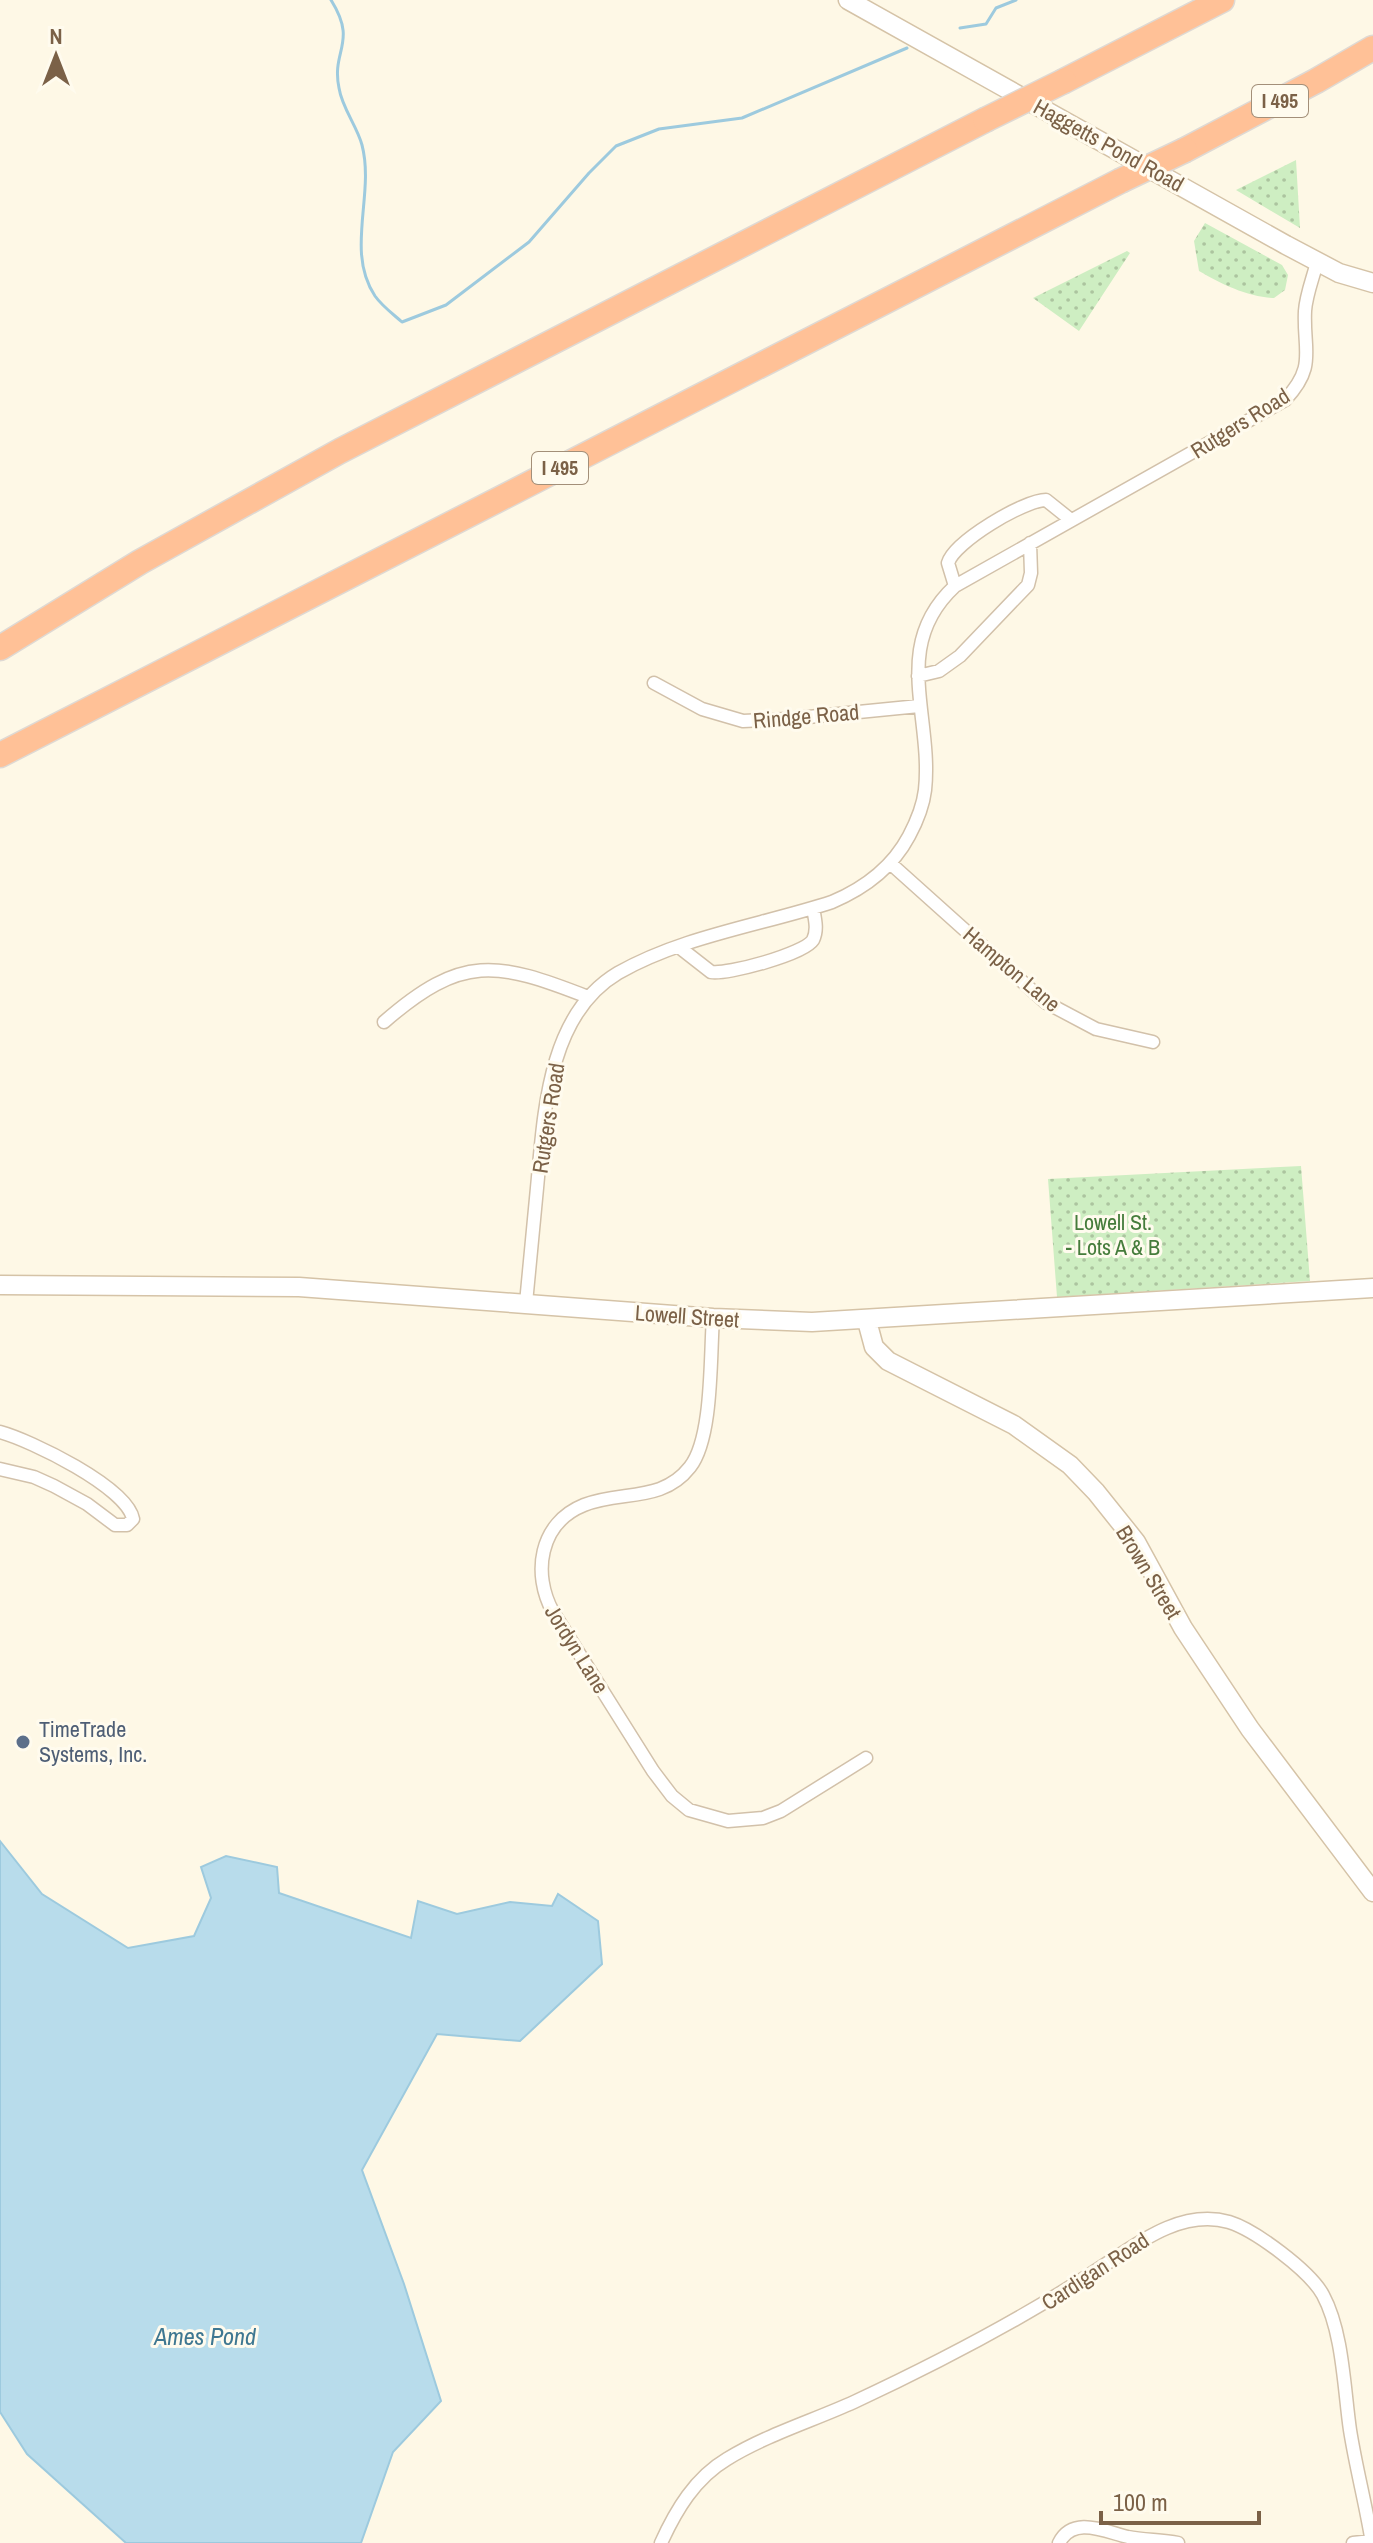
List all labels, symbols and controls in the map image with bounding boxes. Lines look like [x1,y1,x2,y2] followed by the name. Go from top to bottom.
[16,16,96,96] north arrow
[49,21,63,51] text: N
[1252,85,1308,117] road number: I 495
[1028,91,1190,199] street label: Haggetts Pond Road
[1185,381,1295,465] street label: Rutgers Road
[532,452,588,484] road number: I 495
[752,696,860,736] street label: Rindge Road
[957,919,1067,1019] street label: Hampton Lane
[524,1061,572,1175] street label: Rutgers Road
[1066,1207,1160,1262] park label: Lowell St. - Lots A & B
[634,1297,740,1335] street label: Lowell Street
[1109,1520,1189,1624] street label: Brown Street
[538,1599,616,1699] street label: Jordyn Lane
[39,1714,147,1769] place label: TimeTrade Systems, Inc.
[14,1733,32,1751] marker: TimeTrade Systems, Inc.
[1036,2225,1154,2317] street label: Cardigan Road
[153,2320,257,2352] water label: Ames Pond
[1101,2475,1259,2525] scale bar
[1113,2486,1168,2518] text: 100 m

